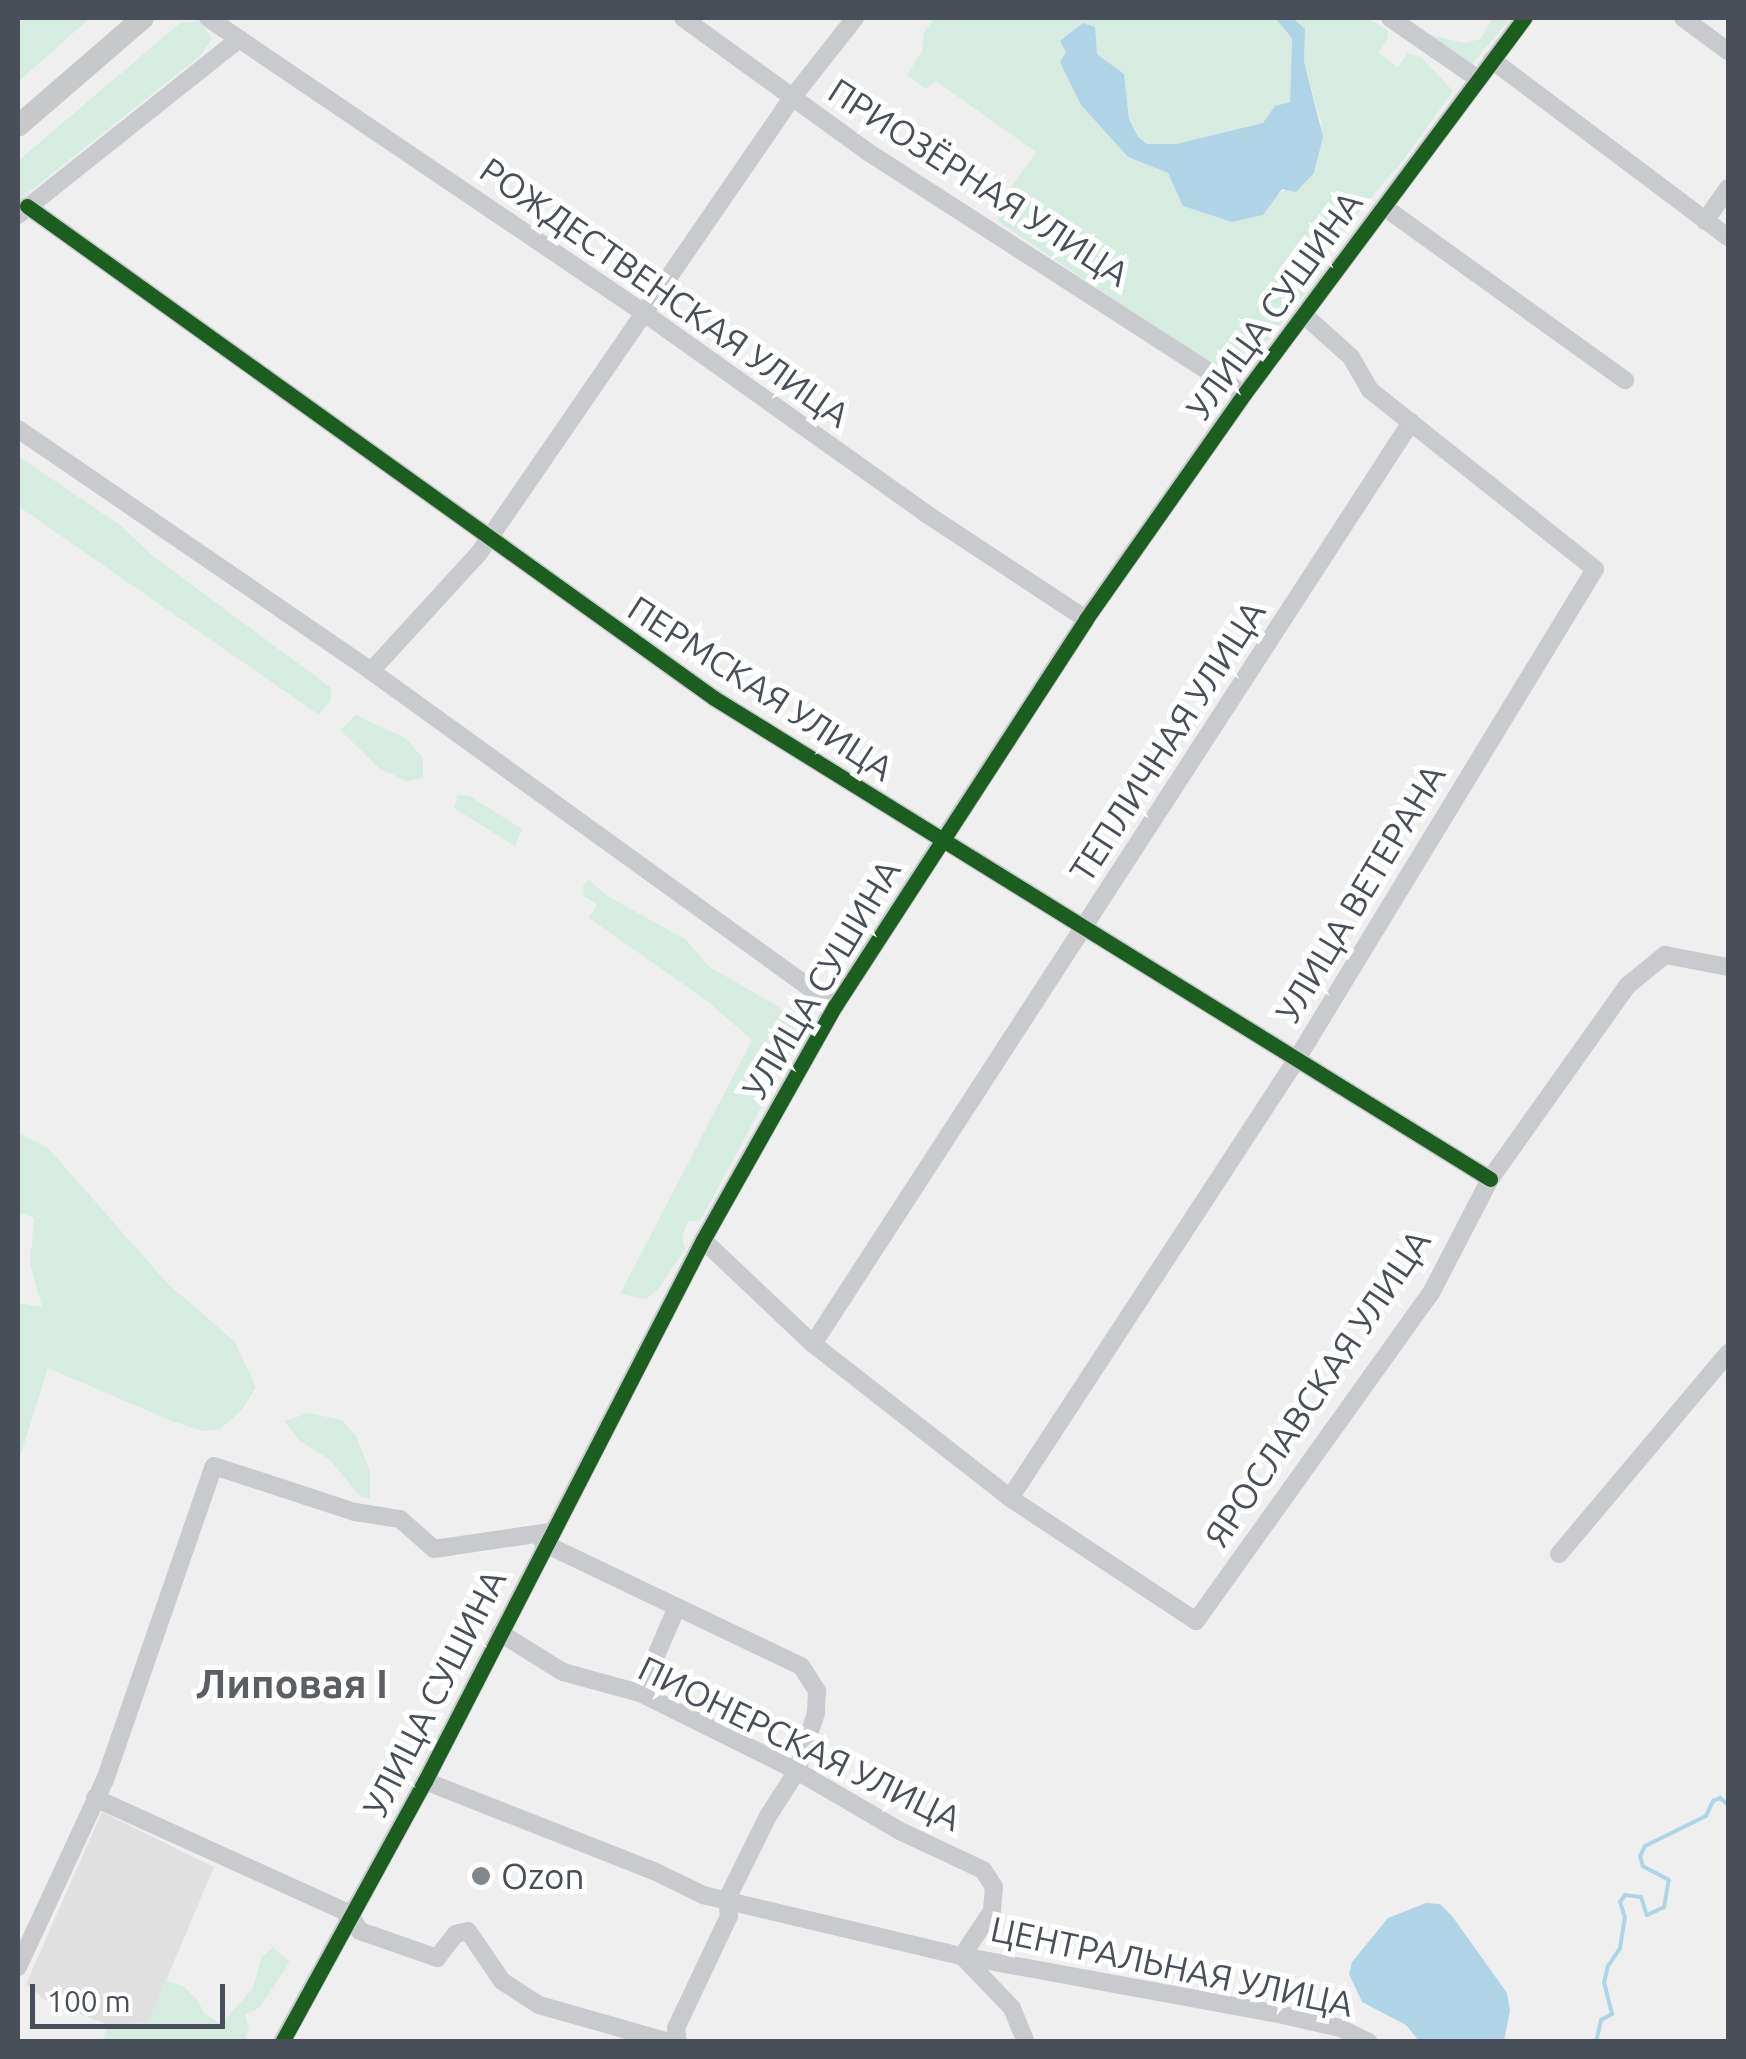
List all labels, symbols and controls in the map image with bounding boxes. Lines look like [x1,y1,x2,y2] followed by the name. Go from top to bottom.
[821,69,1137,295] street label: ПРИОЗЁРНАЯ УЛИЦА
[472,148,858,436] street label: РОЖДЕСТВЕНСКАЯ УЛИЦА
[1177,183,1371,427] street label: УЛИЦА СУШИНА
[621,587,901,789] street label: ПЕРМСКАЯ УЛИЦА
[1060,592,1274,890] street label: ТЕПЛИЧНАЯ УЛИЦА
[1266,756,1454,1030] street label: УЛИЦА ВЕТЕРАНА
[733,852,909,1106] street label: УЛИЦА СУШИНА
[1195,1222,1439,1554] street label: ЯРОСЛАВСКАЯ УЛИЦА
[354,1562,514,1824] street label: УЛИЦА СУШИНА
[632,1647,968,1839] street label: ПИОНЕРСКАЯ УЛИЦА
[196,1660,388,1708] district label: Липовая I
[501,1855,584,1897] place label: Ozon
[470,1865,492,1887] marker: Ozon
[987,1907,1357,2025] street label: ЦЕНТРАЛЬНАЯ УЛИЦА
[35,1964,230,2026] scale bar
[47,1984,131,2018] text: 100 m

